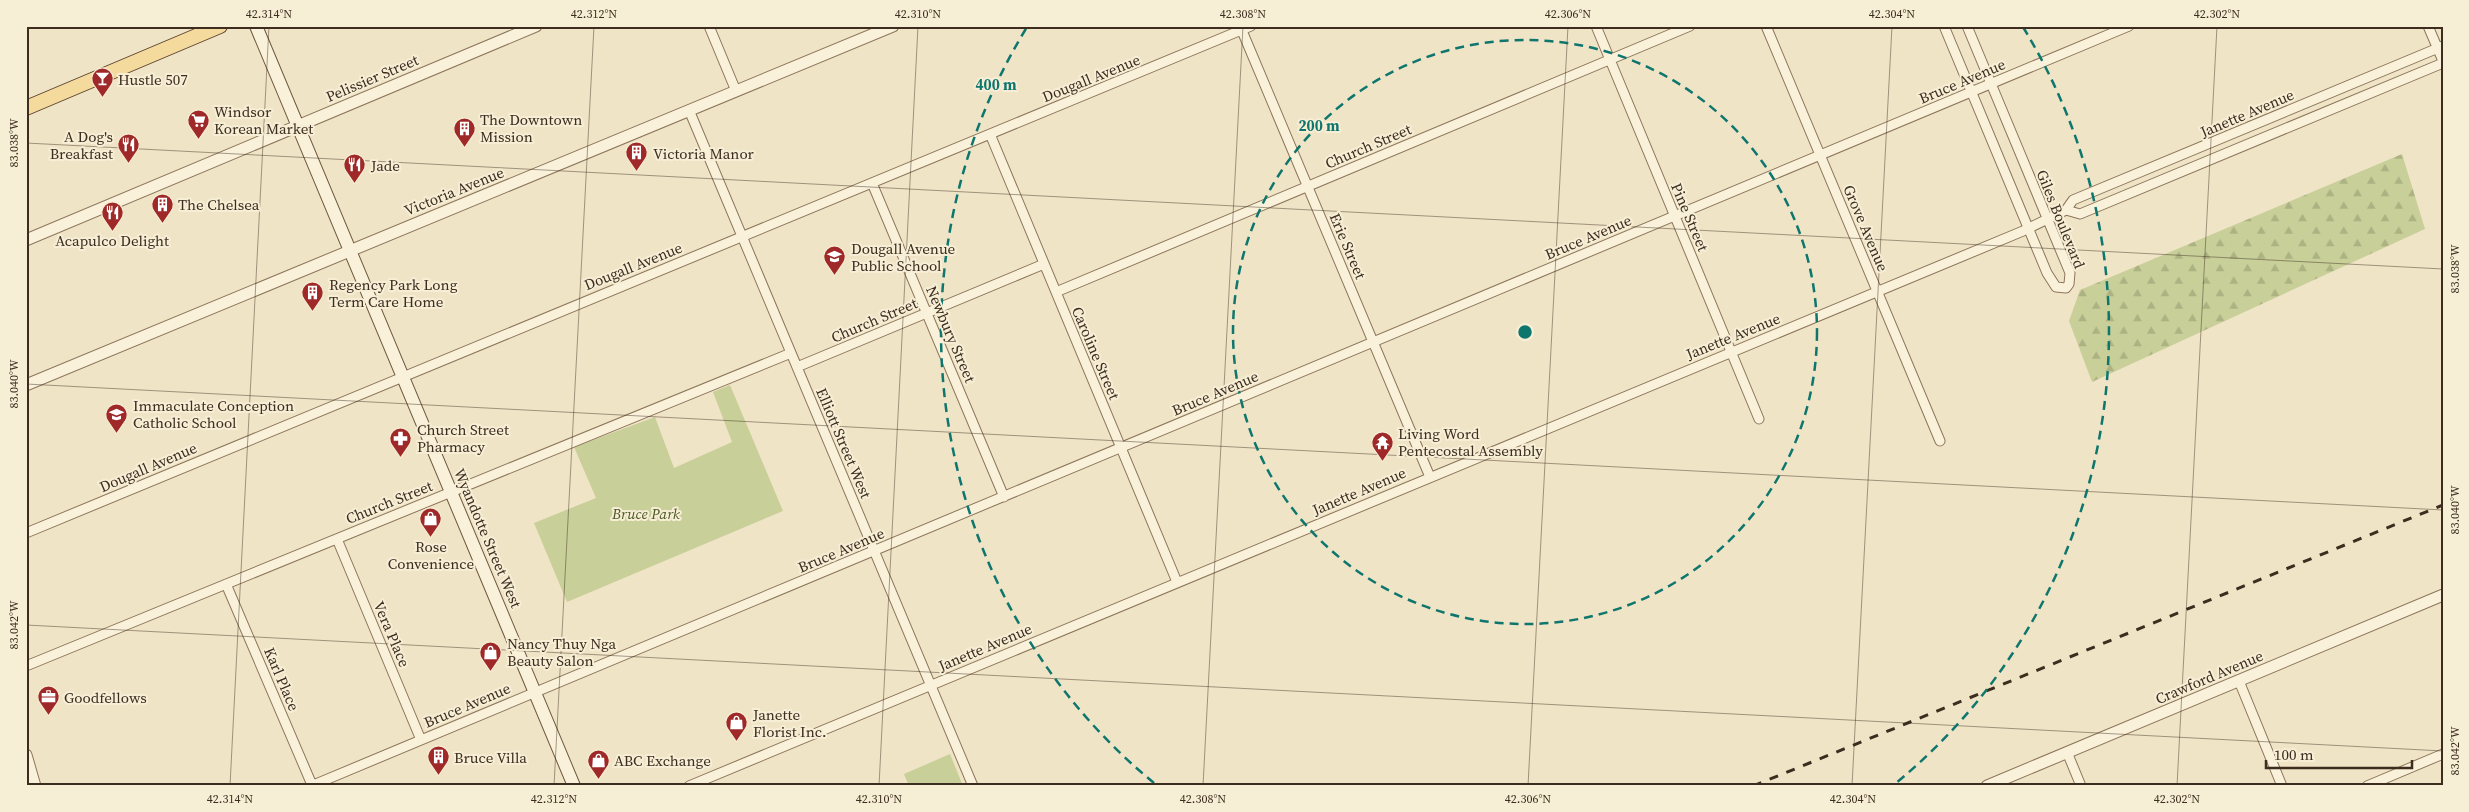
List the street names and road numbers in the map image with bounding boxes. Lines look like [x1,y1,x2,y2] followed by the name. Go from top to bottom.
[322,49,422,107] street label: Pelissier Street
[1039,49,1144,107] street label: Dougall Avenue
[1916,53,2009,109] street label: Bruce Avenue
[2196,84,2297,143] street label: Janette Avenue
[1322,118,1414,174] street label: Church Street
[401,161,507,221] street label: Victoria Avenue
[2032,167,2091,272] street label: Giles Boulevard
[1666,180,1714,255] street label: Pine Street
[1838,181,1894,275] street label: Grove Avenue
[1542,209,1635,265] street label: Bruce Avenue
[1325,210,1371,282] street label: Erie Street
[581,237,686,295] street label: Dougall Avenue
[921,282,981,386] street label: Newbury Street
[828,292,920,348] street label: Church Street
[1067,303,1125,403] street label: Caroline Street
[1682,307,1784,365] street label: Janette Avenue
[1169,365,1262,421] street label: Bruce Avenue
[811,385,877,502] street label: Elliott Street West
[96,437,200,497] street label: Dougall Avenue
[1308,462,1409,521] street label: Janette Avenue
[449,465,527,611] street label: Wyandotte Street West
[343,475,436,529] street label: Church Street
[795,522,888,578] street label: Bruce Avenue
[369,598,415,671] street label: Vera Place
[934,618,1035,677] street label: Janette Avenue
[259,644,305,714] street label: Karl Place
[2152,645,2266,709] street label: Crawford Avenue
[421,677,514,733] street label: Bruce Avenue

